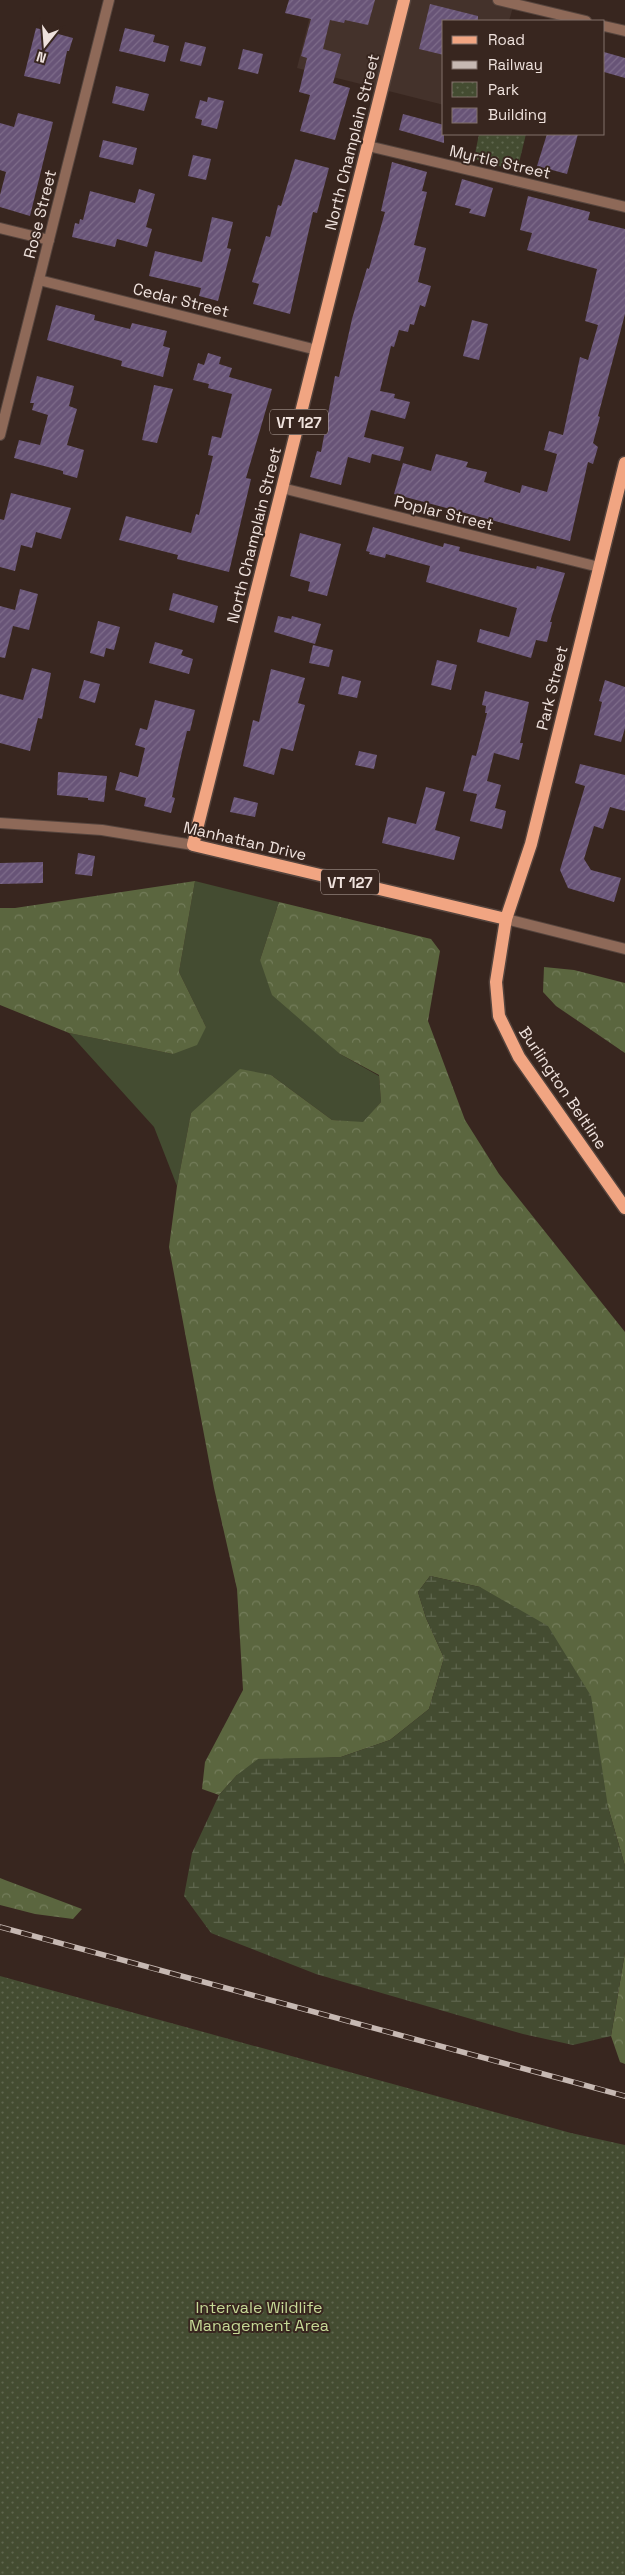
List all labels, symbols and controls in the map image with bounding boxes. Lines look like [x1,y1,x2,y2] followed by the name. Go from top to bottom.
[20,20,70,70] north arrow
[442,20,605,135] legend
[488,30,525,49] text: Road
[34,47,48,67] text: N
[320,52,384,232] street label: North Champlain Street
[488,55,543,74] text: Railway
[488,80,519,99] text: Park
[488,105,547,124] text: Building
[447,140,553,184] street label: Myrtle Street
[19,167,61,261] street label: Rose Street
[131,278,231,322] street label: Cedar Street
[270,410,328,434] road number: VT 127
[222,445,286,625] street label: North Champlain Street
[392,491,496,535] street label: Poplar Street
[531,644,573,732] street label: Park Street
[181,817,309,865] street label: Manhattan Drive
[321,870,379,894] road number: VT 127
[514,1023,612,1153] street label: Burlington Beltline
[189,2297,329,2336] park label: Intervale Wildlife Management Area

